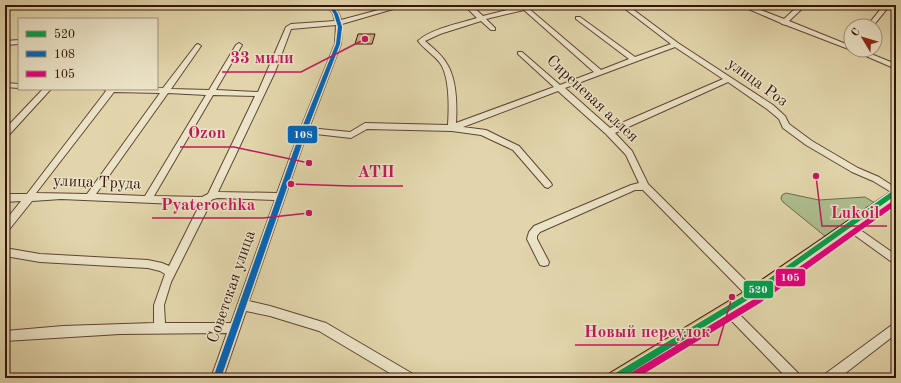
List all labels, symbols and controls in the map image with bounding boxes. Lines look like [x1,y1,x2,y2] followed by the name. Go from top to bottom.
[18,18,158,90] legend
[843,18,883,58] north arrow
[850,27,863,39] text: С
[54,28,75,41] text: 520
[222,43,301,72] callout: 33 мили
[54,49,75,61] text: 108
[230,50,294,67] text: 33 мили
[543,53,641,145] street label: Сиреневая аллея
[724,56,790,110] street label: улица Роз
[54,68,75,81] text: 105
[180,118,234,147] callout: Ozon
[188,125,226,142] text: Ozon
[287,125,318,144] line badge: 108
[293,130,313,141] text: 108
[350,157,403,186] callout: АТП
[357,164,395,181] text: АТП
[53,173,141,193] street label: улица Труда
[152,189,263,218] callout: Pyaterochka
[161,197,256,214] text: Pyaterochka
[822,197,887,226] callout: Lukoil
[830,205,880,222] text: Lukoil
[205,229,259,345] street label: Советская улица
[775,268,806,287] line badge: 105
[780,273,800,284] text: 105
[743,280,774,299] line badge: 520
[748,285,768,296] text: 520
[575,316,718,345] callout: Новый переулок
[584,324,710,341] text: Новый переулок

